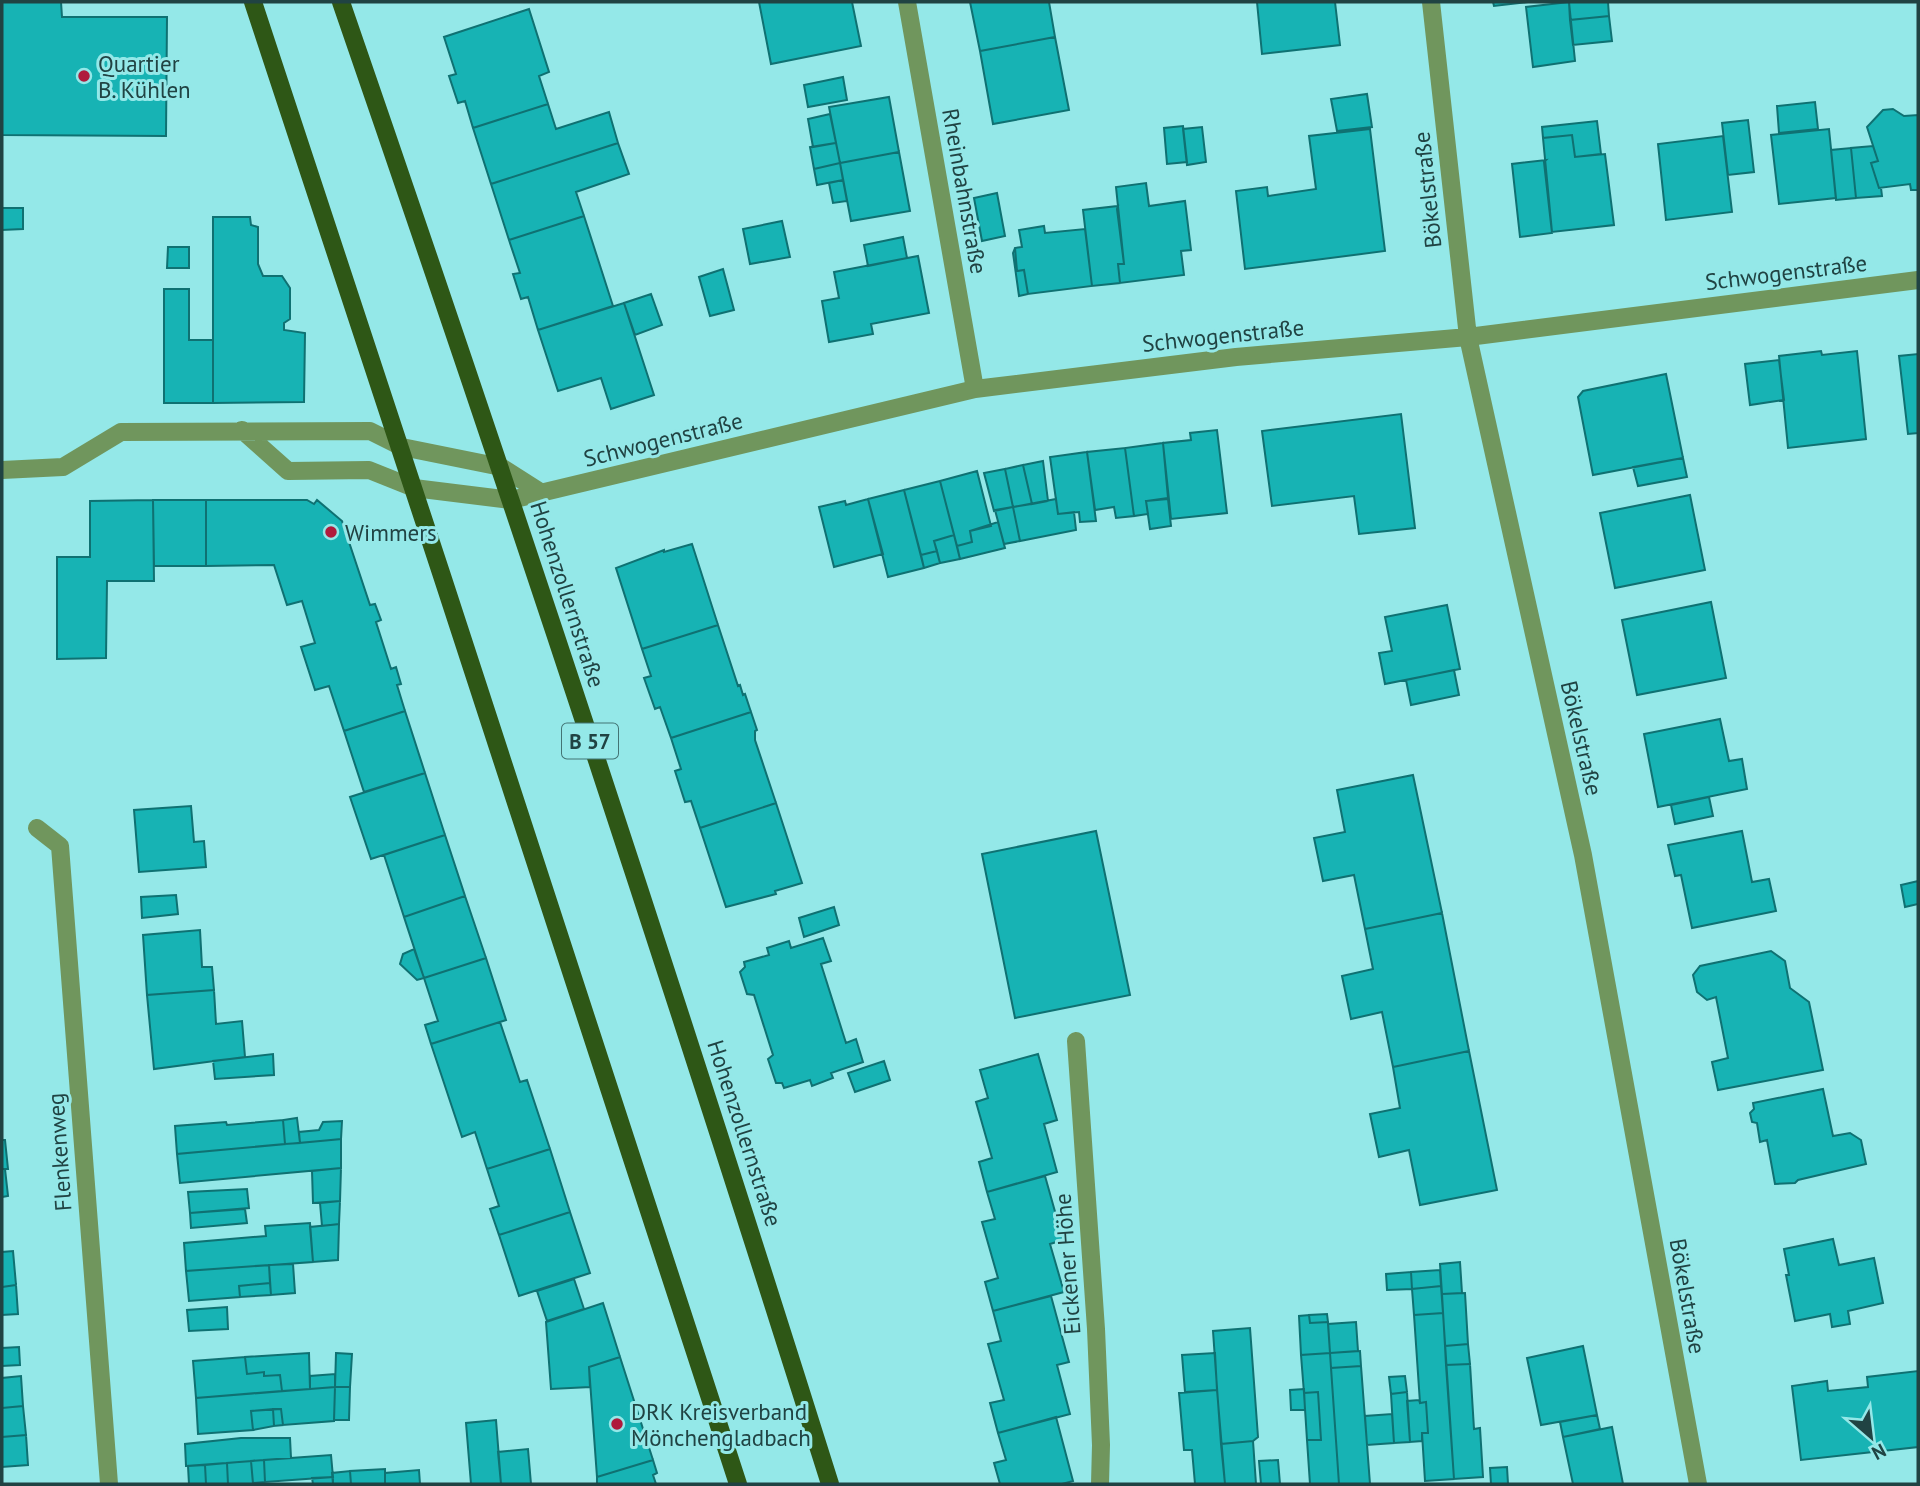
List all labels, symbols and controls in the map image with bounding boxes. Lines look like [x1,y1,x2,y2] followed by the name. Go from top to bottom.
[98,49,191,104] place label: Quartier B. Kühlen
[76,68,92,84] marker: Quartier B. Kühlen
[936,106,994,276] street label: Rheinbahnstraße
[1406,130,1448,250] street label: Bökelstraße
[1703,248,1869,296] street label: Schwogenstraße
[1141,312,1305,358] street label: Schwogenstraße
[581,405,745,473] street label: Schwogenstraße
[524,497,612,691] street label: Hohenzollernstraße
[345,518,437,547] place label: Wimmers
[323,524,339,540] marker: Wimmers
[1555,678,1609,798] street label: Bökelstraße
[562,724,618,758] road number: B 57
[701,1036,789,1230] street label: Hohenzollernstraße
[40,1092,78,1212] street label: Flenkenweg
[1048,1192,1086,1336] street label: Eickener Höhe
[1664,1236,1712,1356] street label: Bökelstraße
[631,1397,811,1452] place label: DRK Kreisverband Mönchengladbach
[1836,1402,1906,1472] north arrow
[609,1416,625,1432] marker: DRK Kreisverband Mönchengladbach
[1868,1438,1890,1466] text: N

